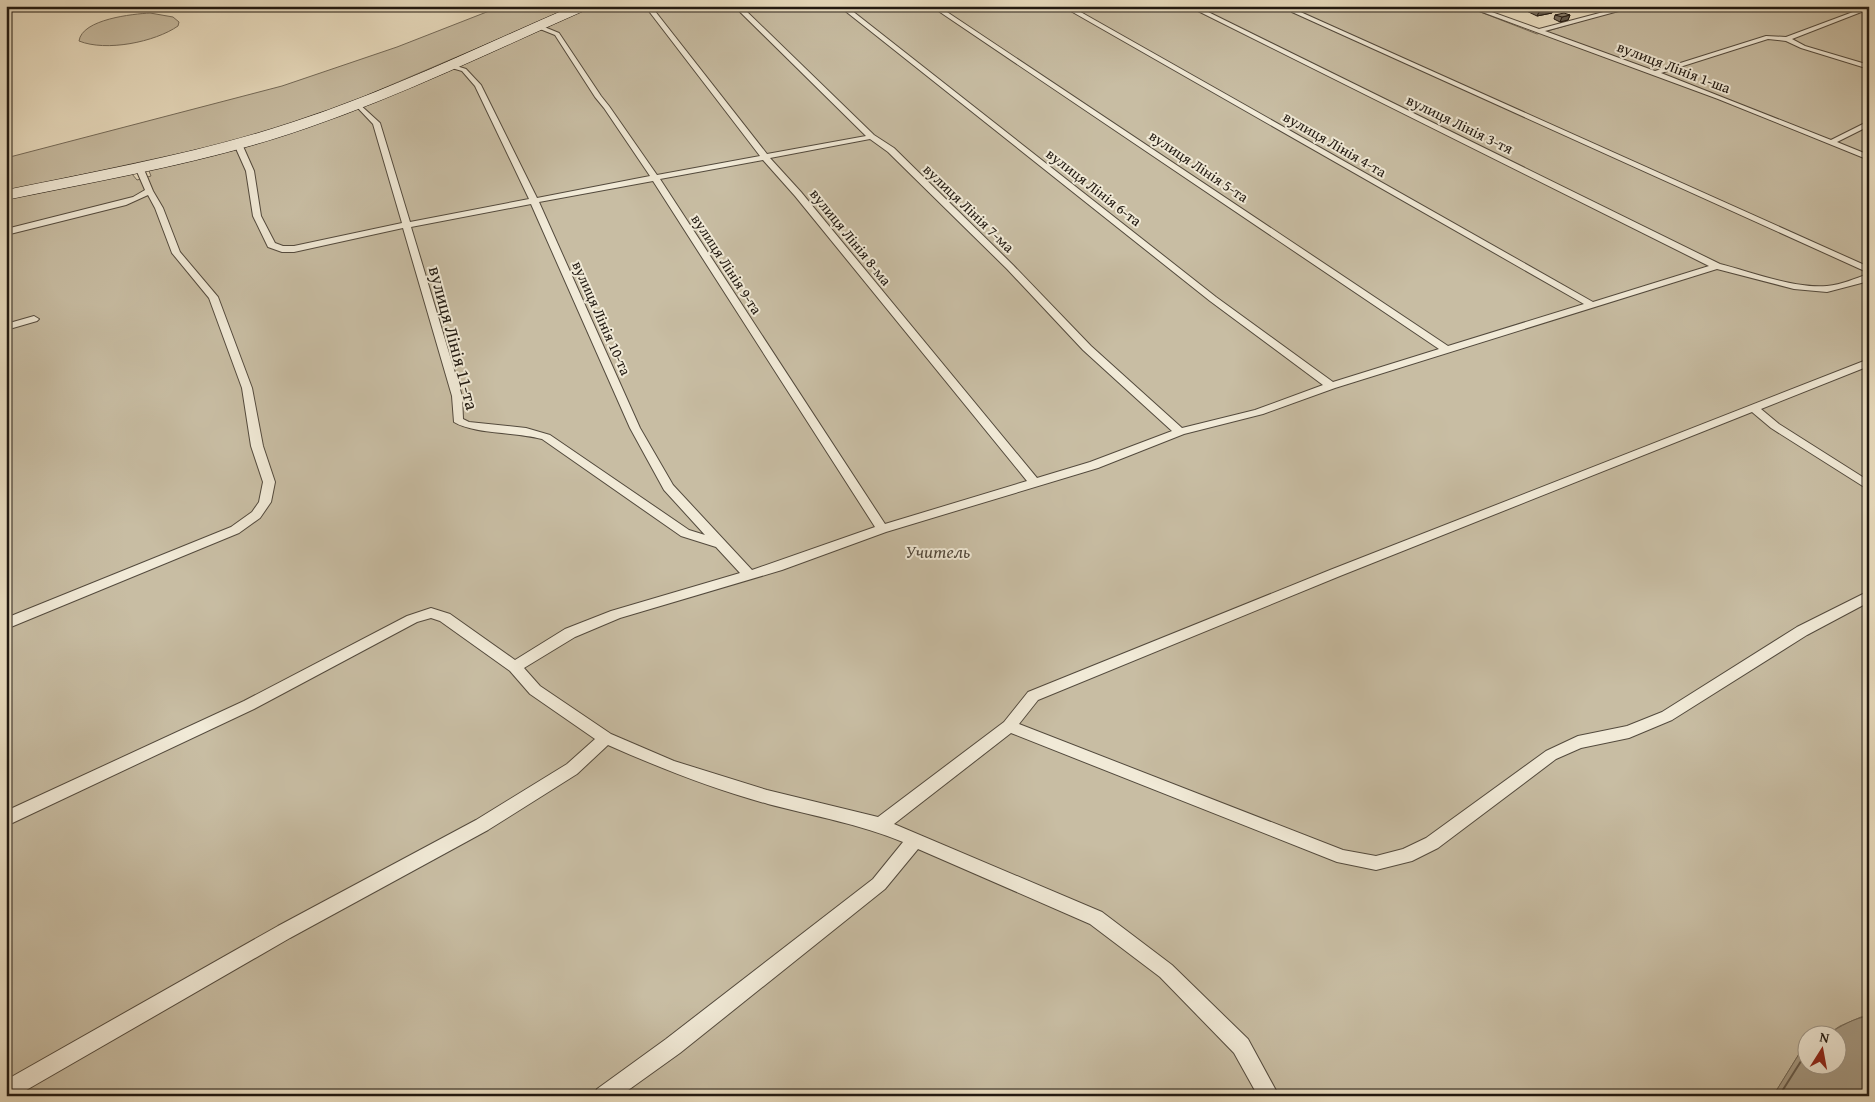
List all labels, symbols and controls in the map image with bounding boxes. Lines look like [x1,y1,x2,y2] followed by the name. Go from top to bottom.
[1614,36,1735,99] street label: вулиця Лінія 1-ша
[1403,89,1517,159] street label: вулиця Лінія 3-тя
[1280,106,1391,182] street label: вулиця Лінія 4-та
[1145,125,1254,208] street label: вулиця Лінія 5-та
[1042,143,1147,231] street label: вулиця Лінія 6-та
[919,159,1020,258] street label: вулиця Лінія 7-ма
[805,184,897,291] street label: вулиця Лінія 8-ма
[687,210,768,319] street label: вулиця Лінія 9-та
[567,258,637,379] street label: вулиця Лінія 10-та
[422,263,486,413] street label: вулиця Лінія 11-та
[906,538,970,565] park label: Учитель
[1798,1024,1848,1074] north arrow
[1818,1027,1832,1048] text: N

